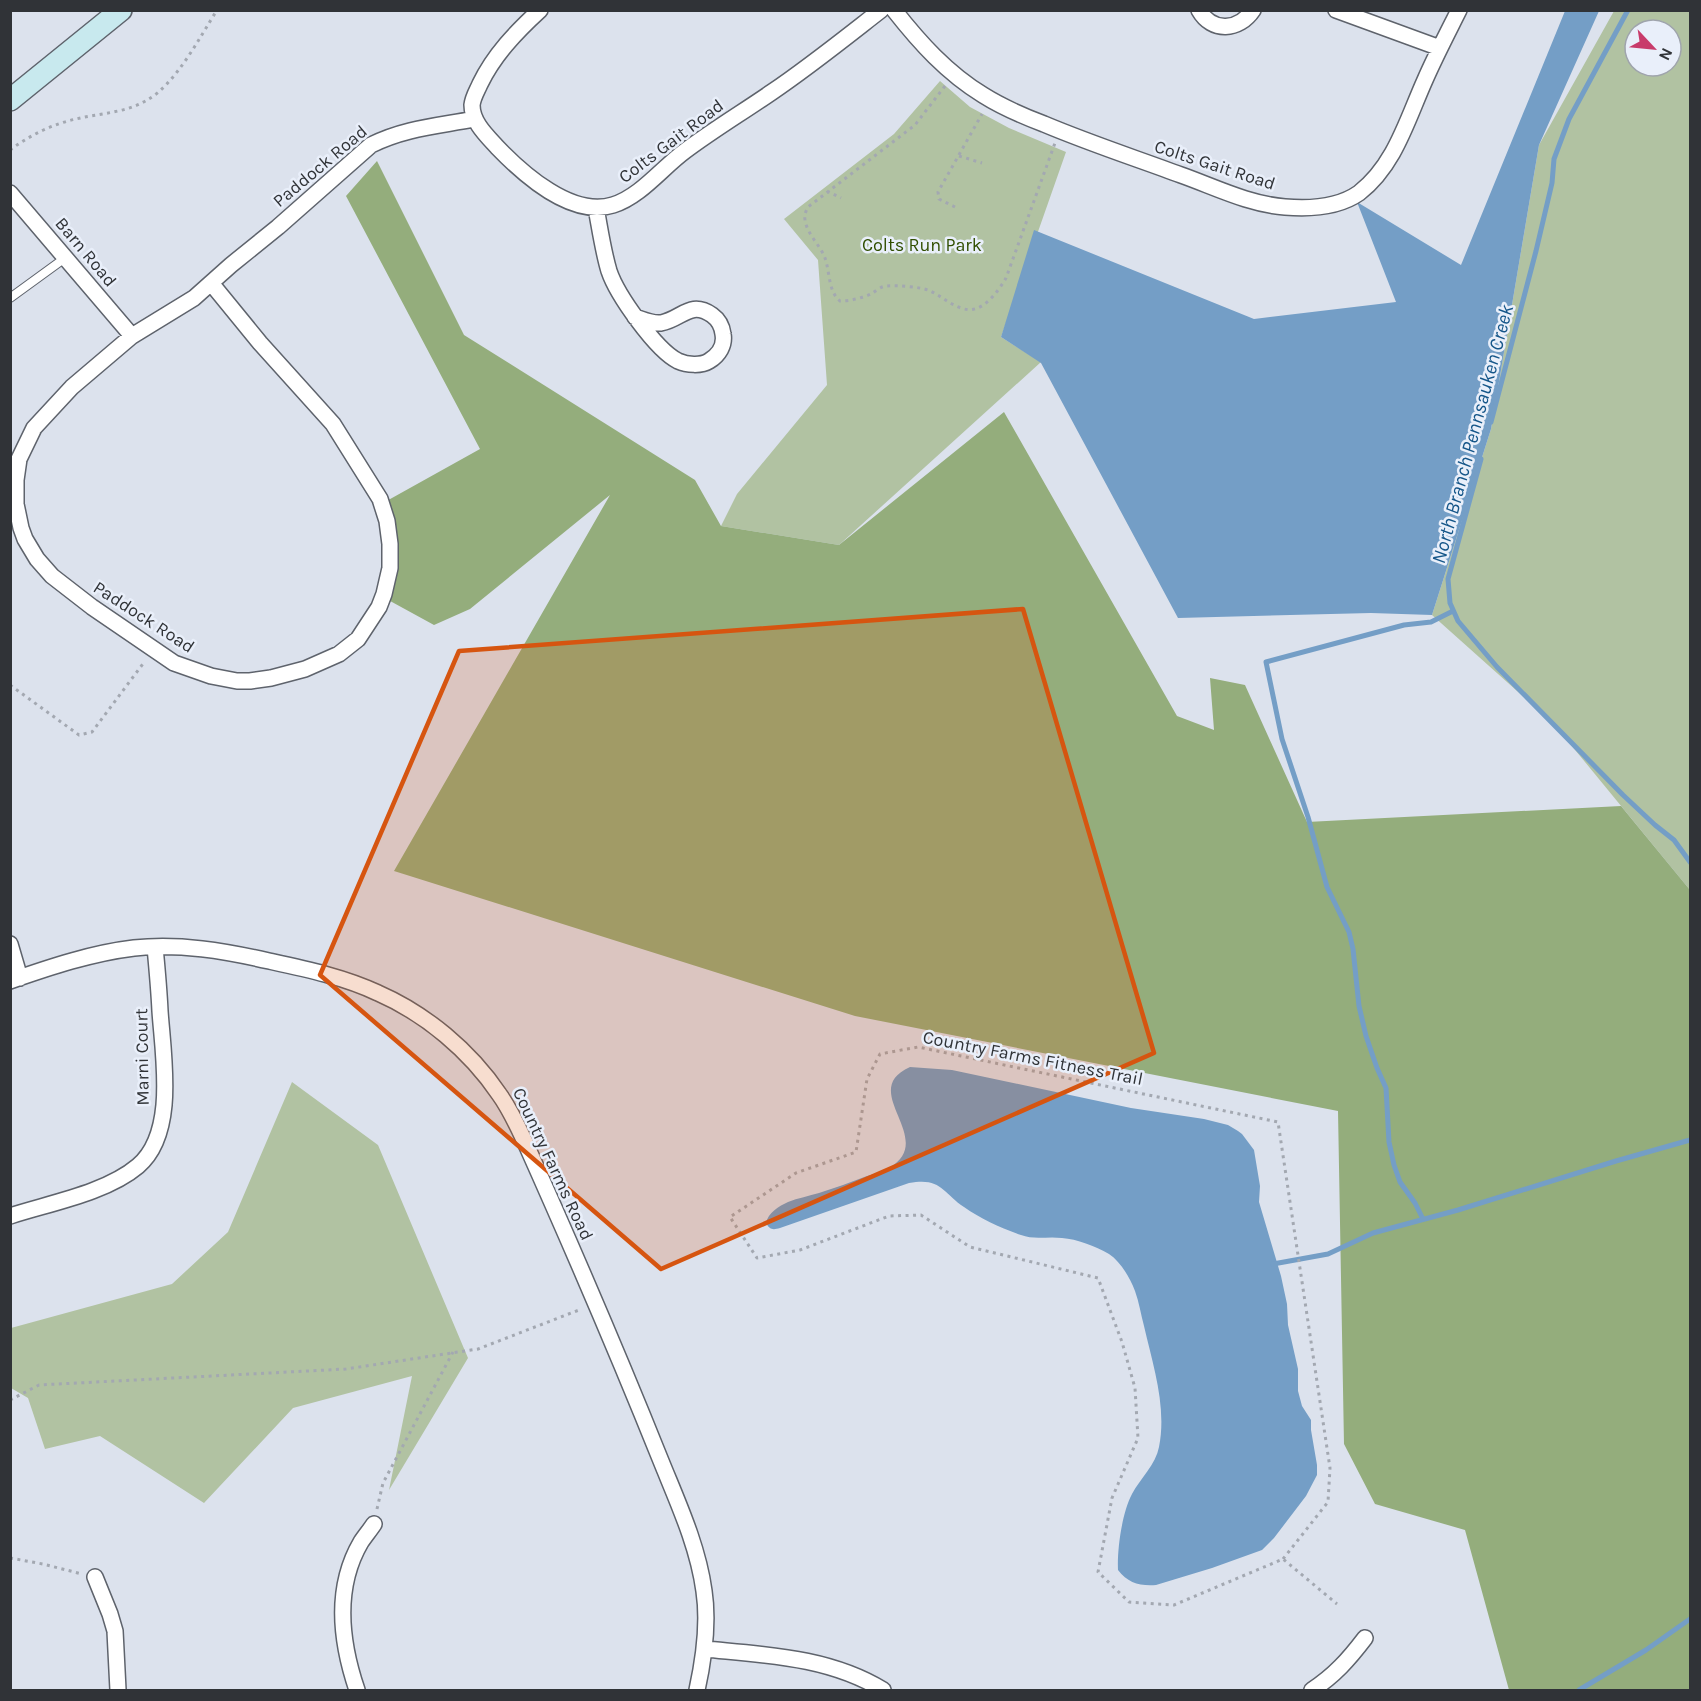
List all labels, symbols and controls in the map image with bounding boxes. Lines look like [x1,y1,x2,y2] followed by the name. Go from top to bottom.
[1623,18,1683,78] north arrow
[1655,45,1677,64] text: N
[614,94,728,188] street label: Colts Gait Road
[268,120,372,212] street label: Paddock Road
[1152,135,1278,195] street label: Colts Gait Road
[51,213,121,291] street label: Barn Road
[862,234,982,256] park label: Colts Run Park
[1427,301,1518,566] water label: North Branch Pennsauken Creek
[89,576,199,658] street label: Paddock Road
[130,1008,154,1106] street label: Marni Court
[921,1026,1145,1090] street label: Country Farms Fitness Trail
[508,1084,598,1244] street label: Country Farms Road

